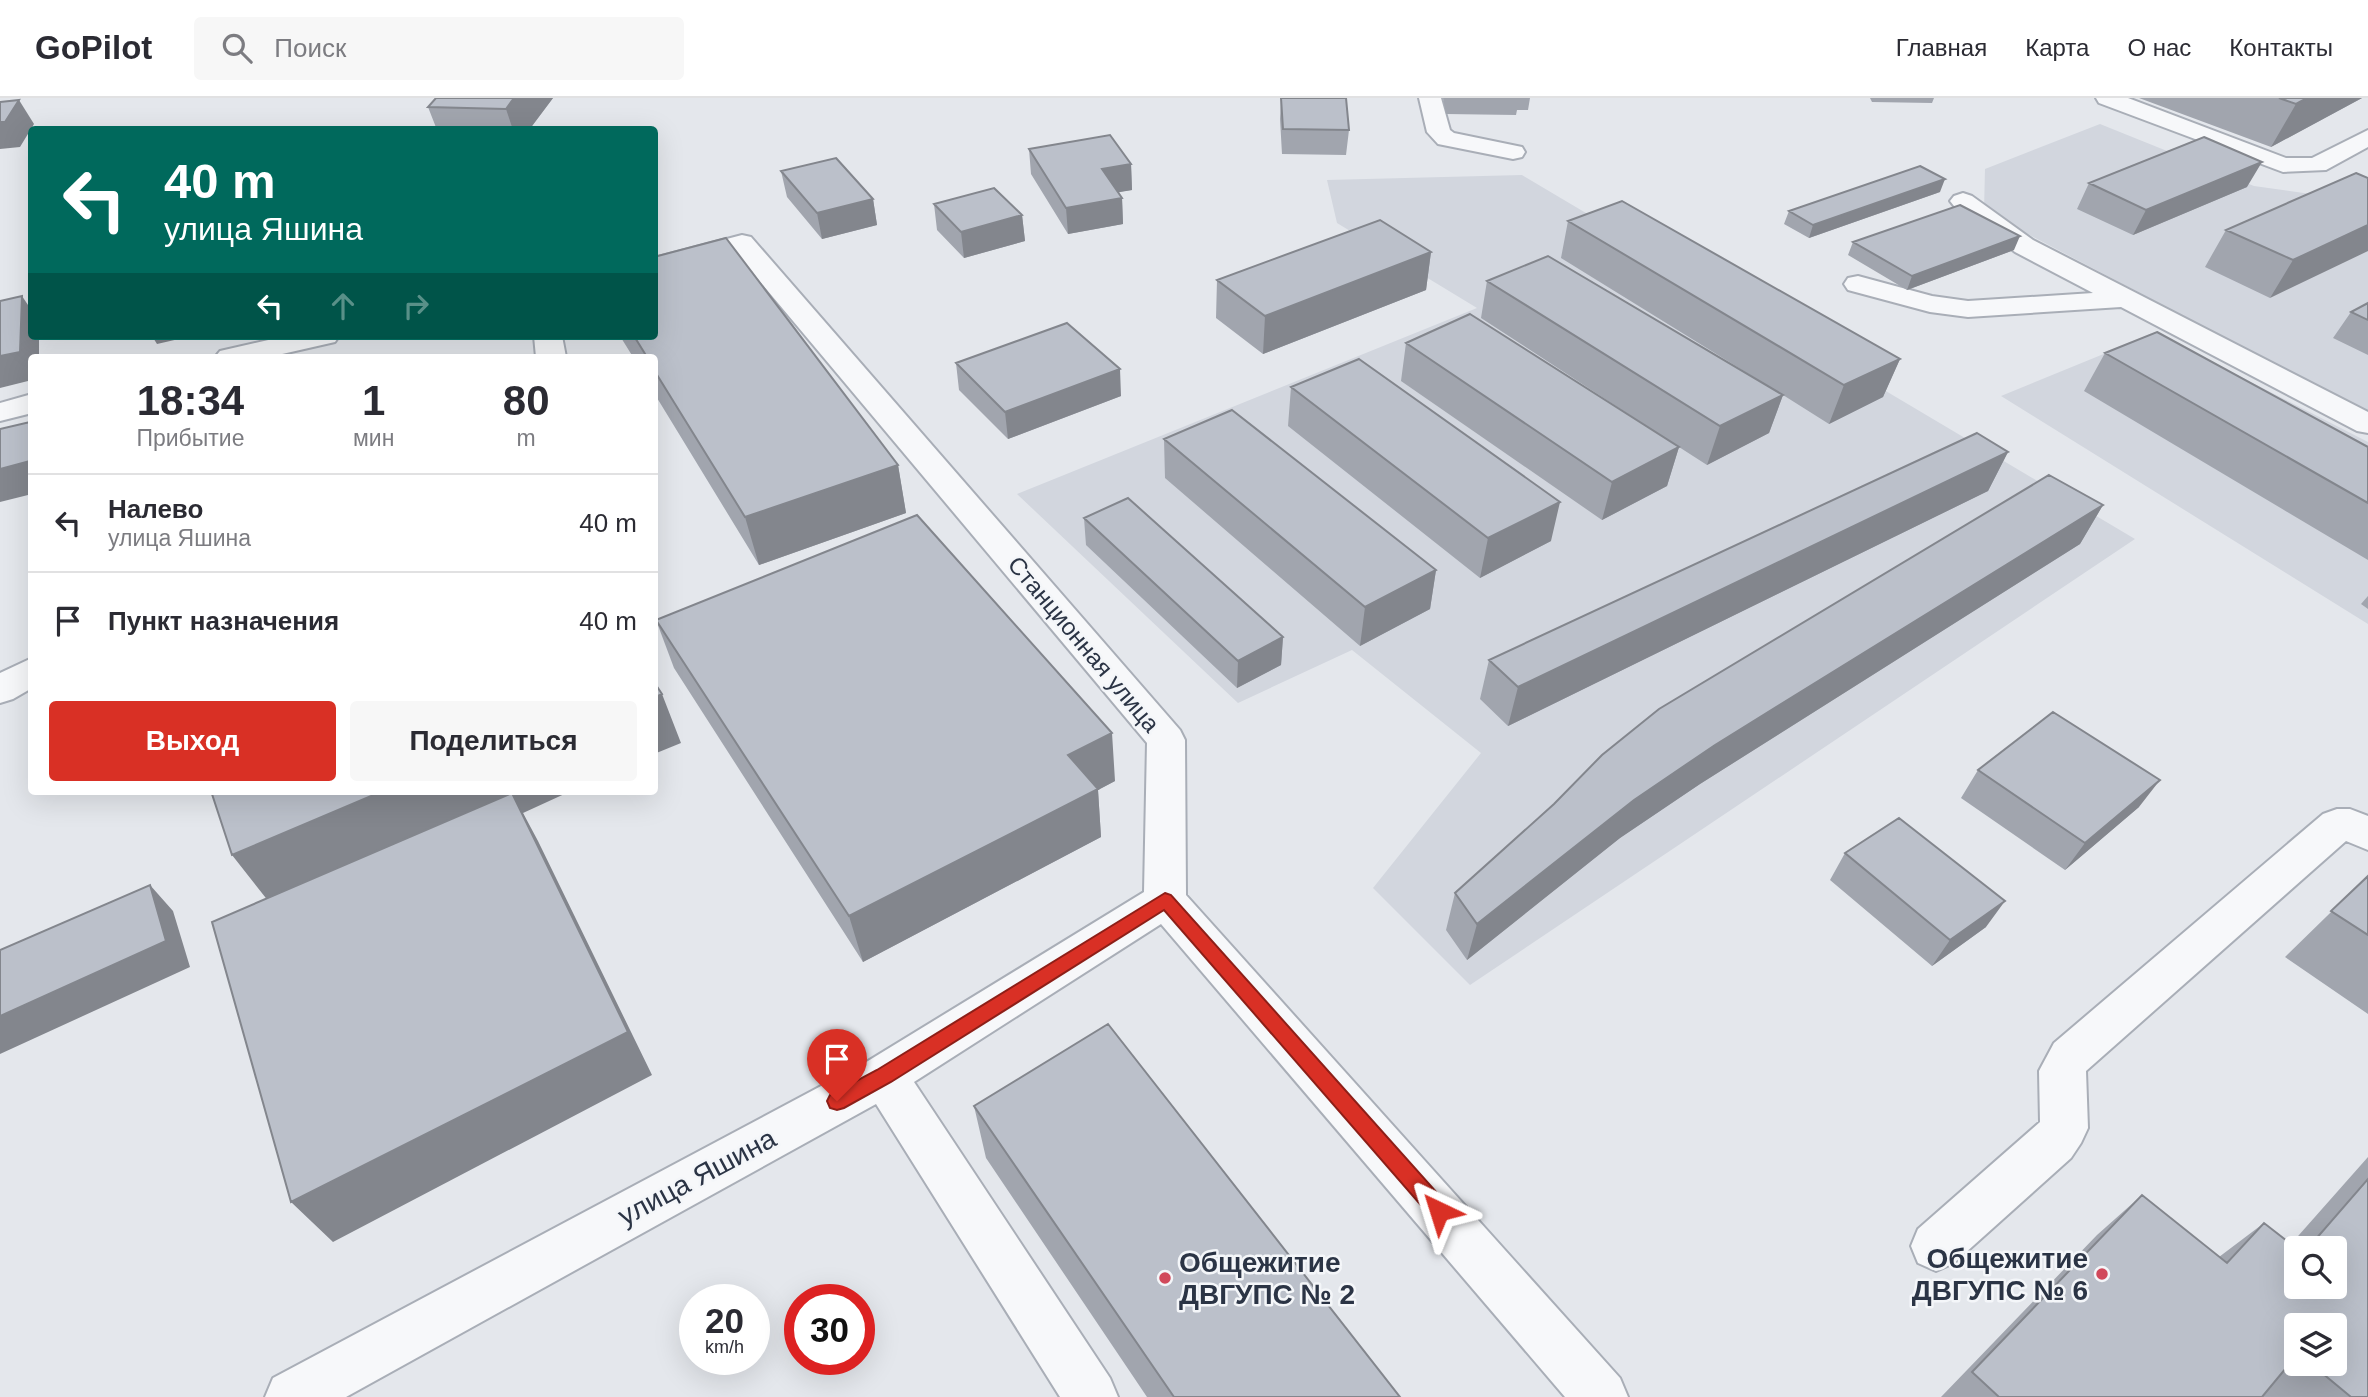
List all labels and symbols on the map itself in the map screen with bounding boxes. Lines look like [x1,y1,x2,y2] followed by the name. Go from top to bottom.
[1003,551,1166,738] street label: Станционная улица
[807,1029,867,1101] pin
[613,1122,782,1232] street label: улица Яшина
[1402,1174,1476,1248] position arrow
[1912,1243,2088,1306] place label: Общежитие ДВГУПС № 6
[1179,1247,1355,1310] place label: Общежитие ДВГУПС № 2
[2094,1266,2110,1282] marker: Общежитие ДВГУПС № 6
[1157,1270,1173,1286] marker: Общежитие ДВГУПС № 2
[784,1284,875,1375] speed limit sign: 30

